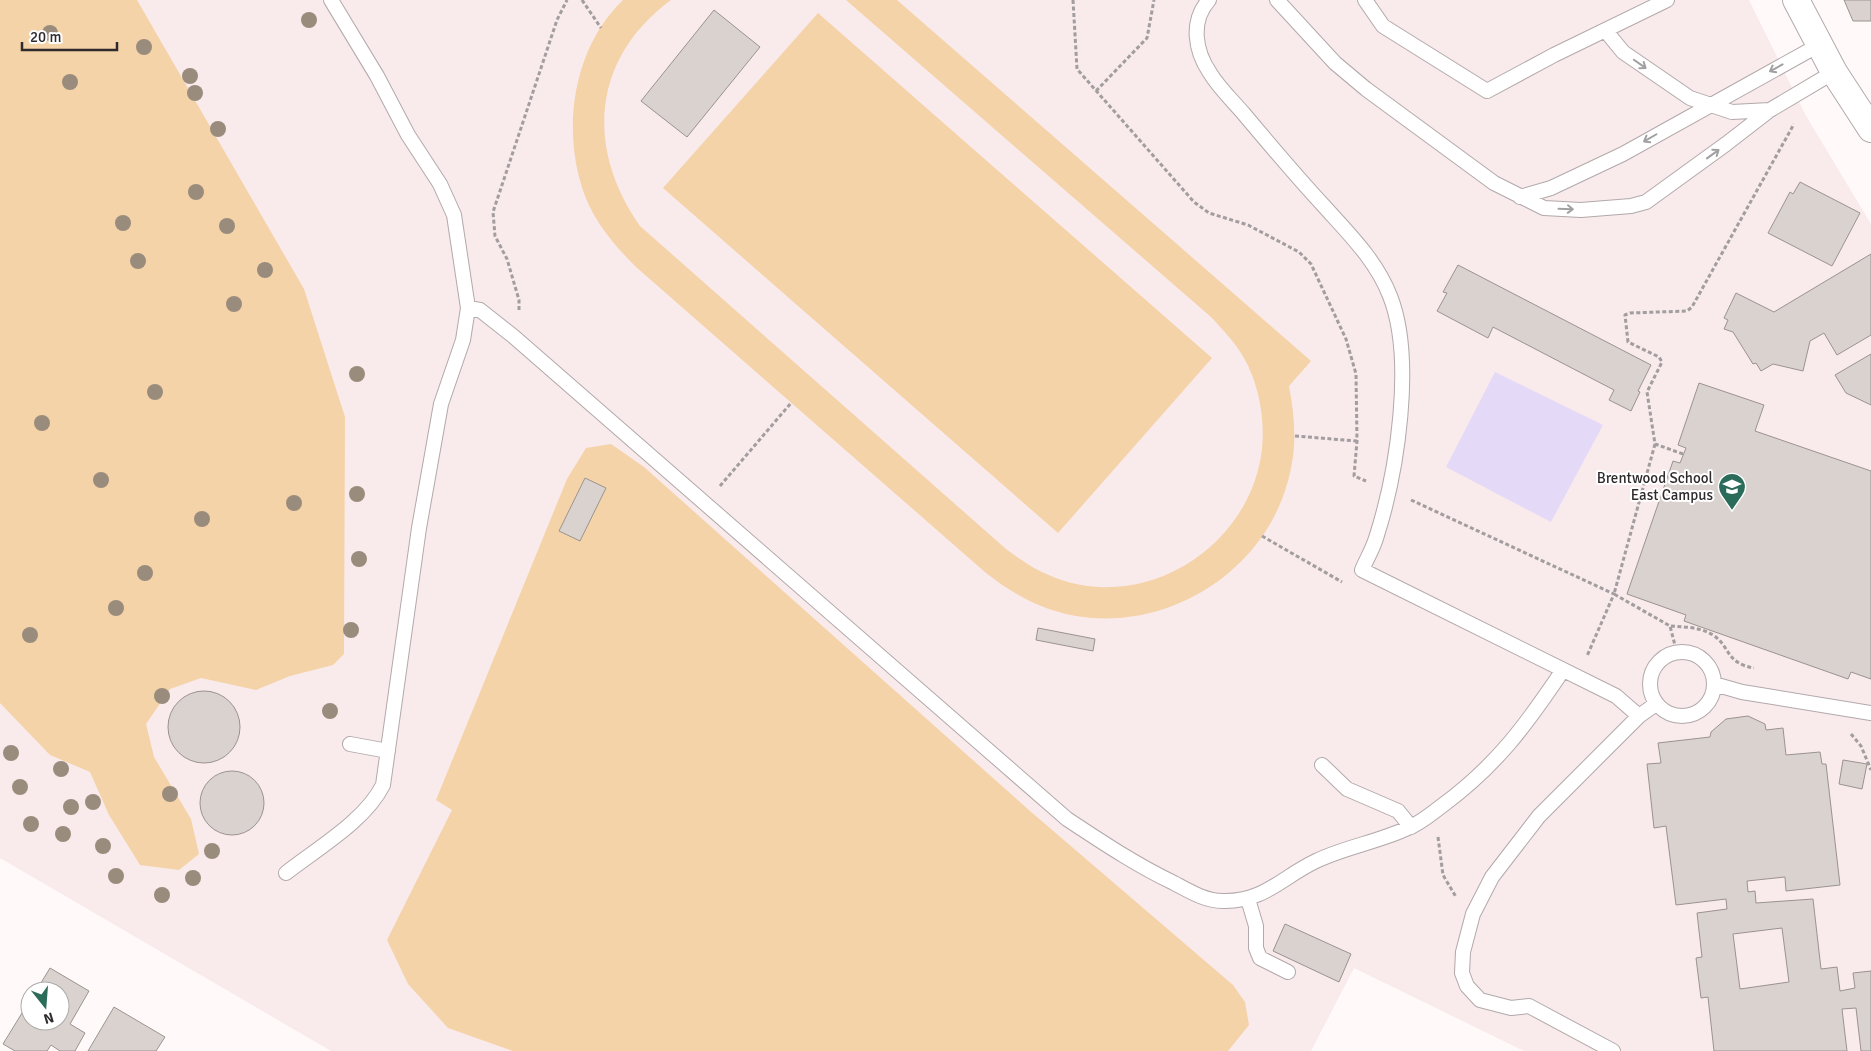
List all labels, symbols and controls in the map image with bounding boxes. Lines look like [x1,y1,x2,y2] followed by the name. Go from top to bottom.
[22,20,118,52] scale bar
[30,28,61,46] text: 20 m
[1633,59,1647,69] one-way arrow
[1769,63,1784,73] one-way arrow
[1643,134,1657,144] one-way arrow
[1706,149,1720,159] one-way arrow
[1558,204,1574,214] one-way arrow
[1597,469,1713,504] place label: Brentwood School East Campus
[1717,472,1747,511] school or university icon: Brentwood School East Campus
[20,981,70,1031] north arrow
[42,1008,56,1028] text: N

